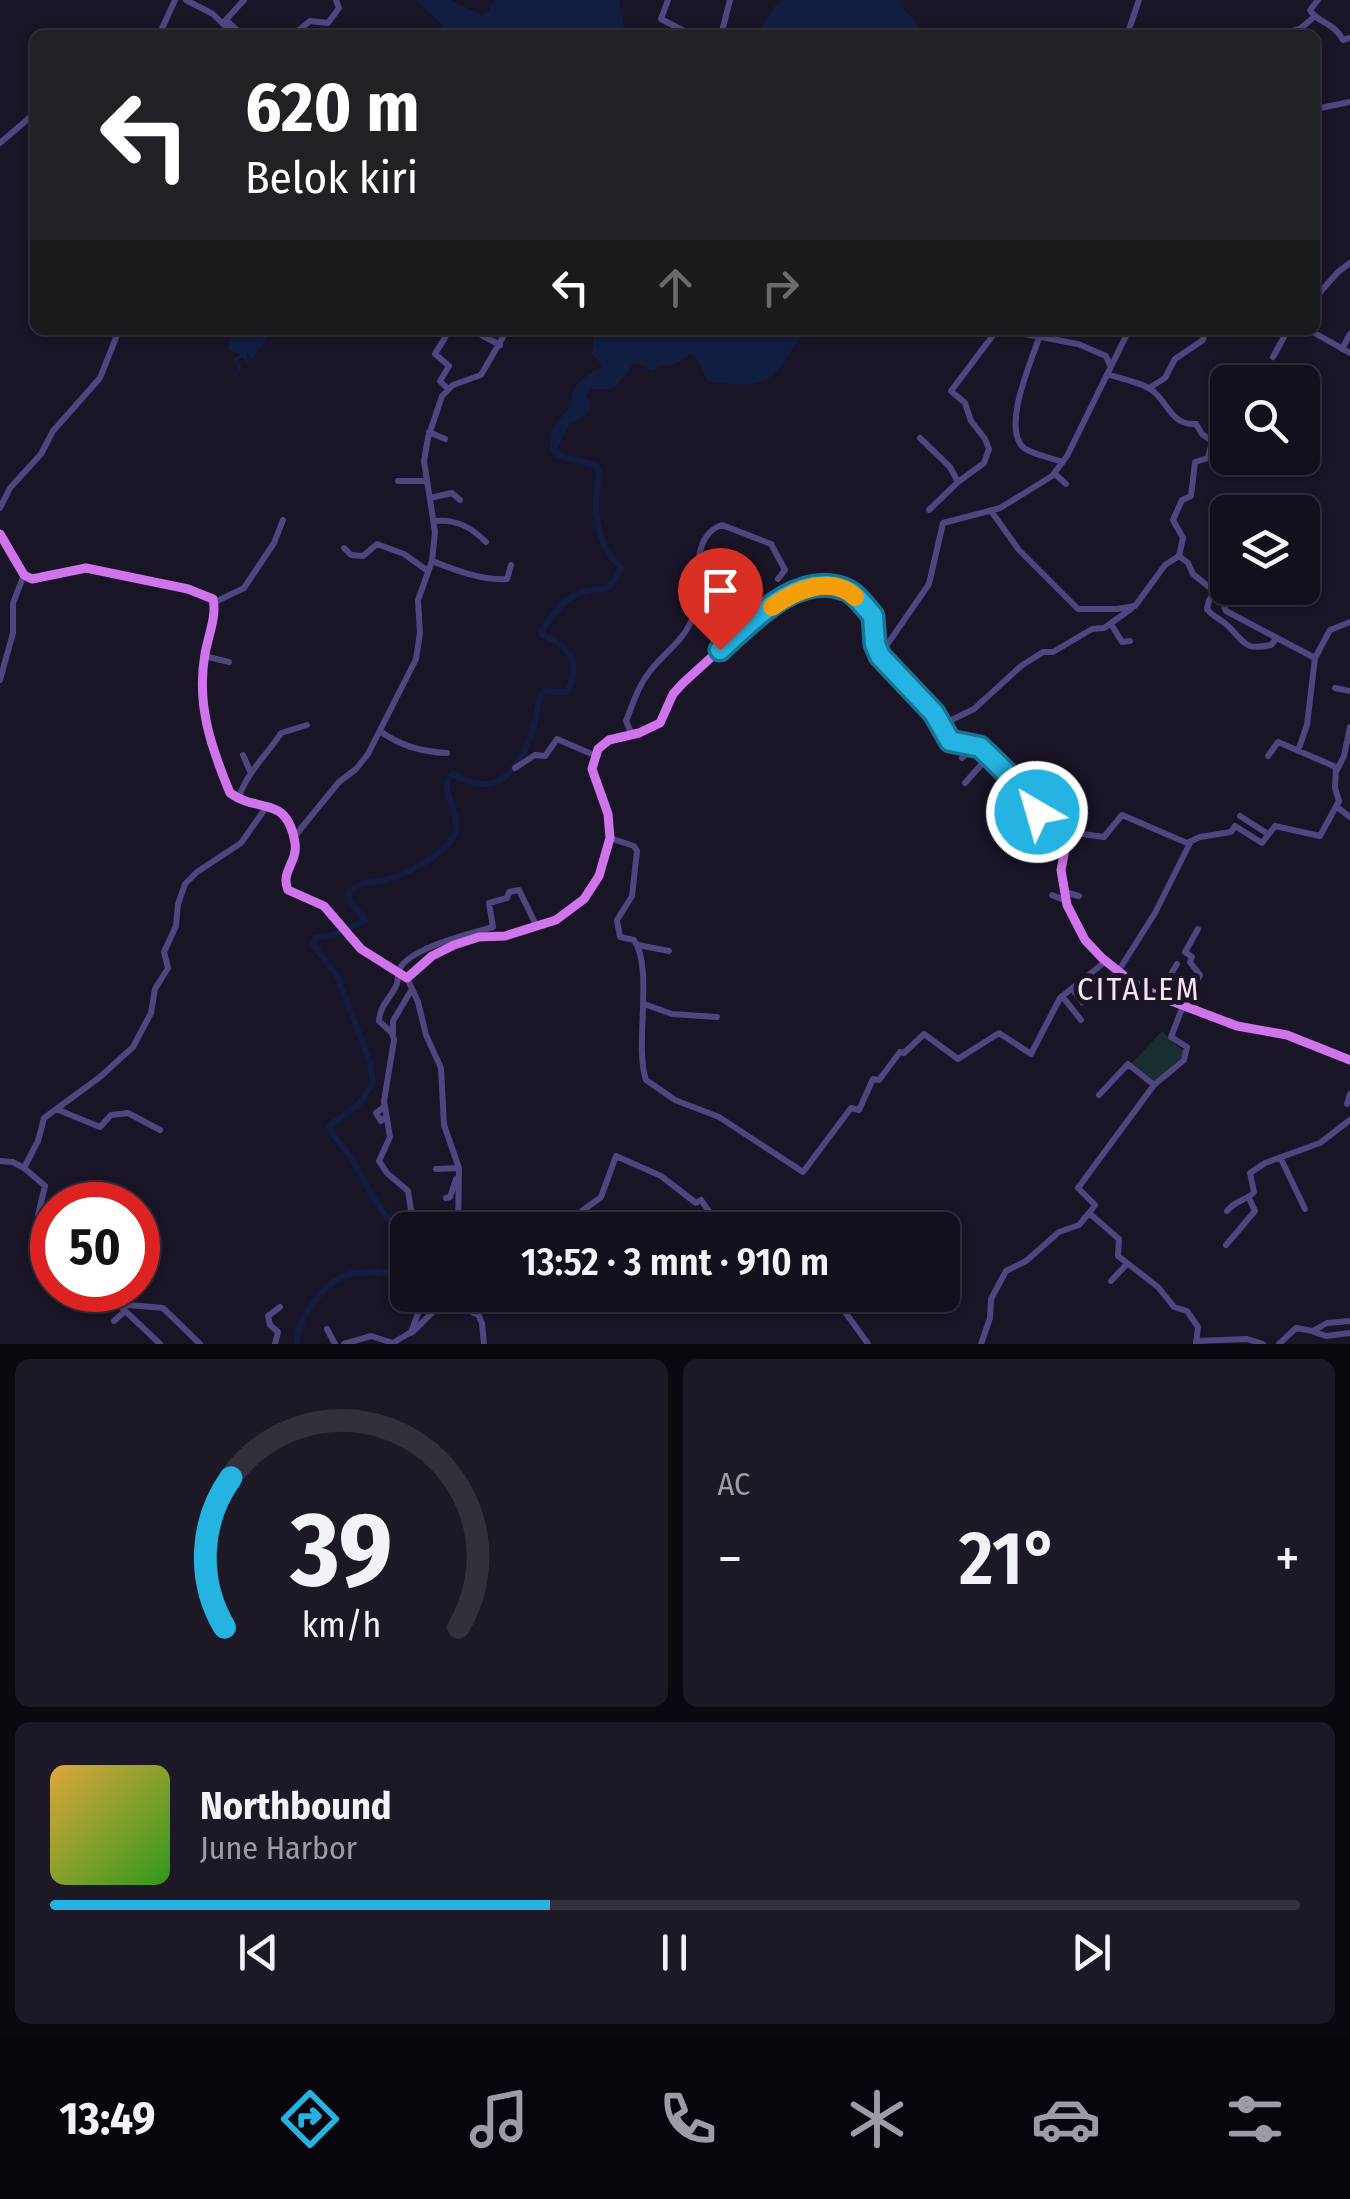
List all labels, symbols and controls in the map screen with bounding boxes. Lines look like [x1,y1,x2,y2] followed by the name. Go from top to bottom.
[245,66,420,150] text: 620 m
[80,70,210,200] icon: left
[245,151,418,205] text: Belok kiri
[543,260,598,315] icon: left
[648,260,703,315] icon: ahead
[753,260,808,315] icon: right
[1210,365,1320,605] map controls
[1210,365,1320,475] button: search
[1210,495,1320,605] button: layers
[678,548,763,651] pin
[693,563,748,618] icon: arrive
[985,760,1089,864] position arrow
[1077,970,1201,1008] district label: CITALEM
[30,1182,160,1312] speed limit sign: 50
[521,1239,829,1285] text: 13:52 · 3 mnt · 910 m
[718,1465,750,1503] text: AC
[289,1488,392,1613] text: 39
[959,1514,1058,1604] text: 21°
[718,1526,742,1592] text: −
[1275,1526,1300,1592] text: +
[301,1604,381,1646] text: km/h
[200,1783,392,1829] text: Northbound
[200,1829,357,1867] text: June Harbor
[231,1925,286,1980] icon: previous
[647,1925,702,1980] icon: pause
[1064,1925,1119,1980] icon: next
[275,2084,345,2154] icon: directions
[464,2084,534,2154] icon: music
[653,2084,723,2154] icon: phone
[842,2084,912,2154] icon: climate
[1031,2084,1101,2154] icon: car
[1220,2084,1290,2154] icon: filters
[60,2092,156,2146] text: 13:49

